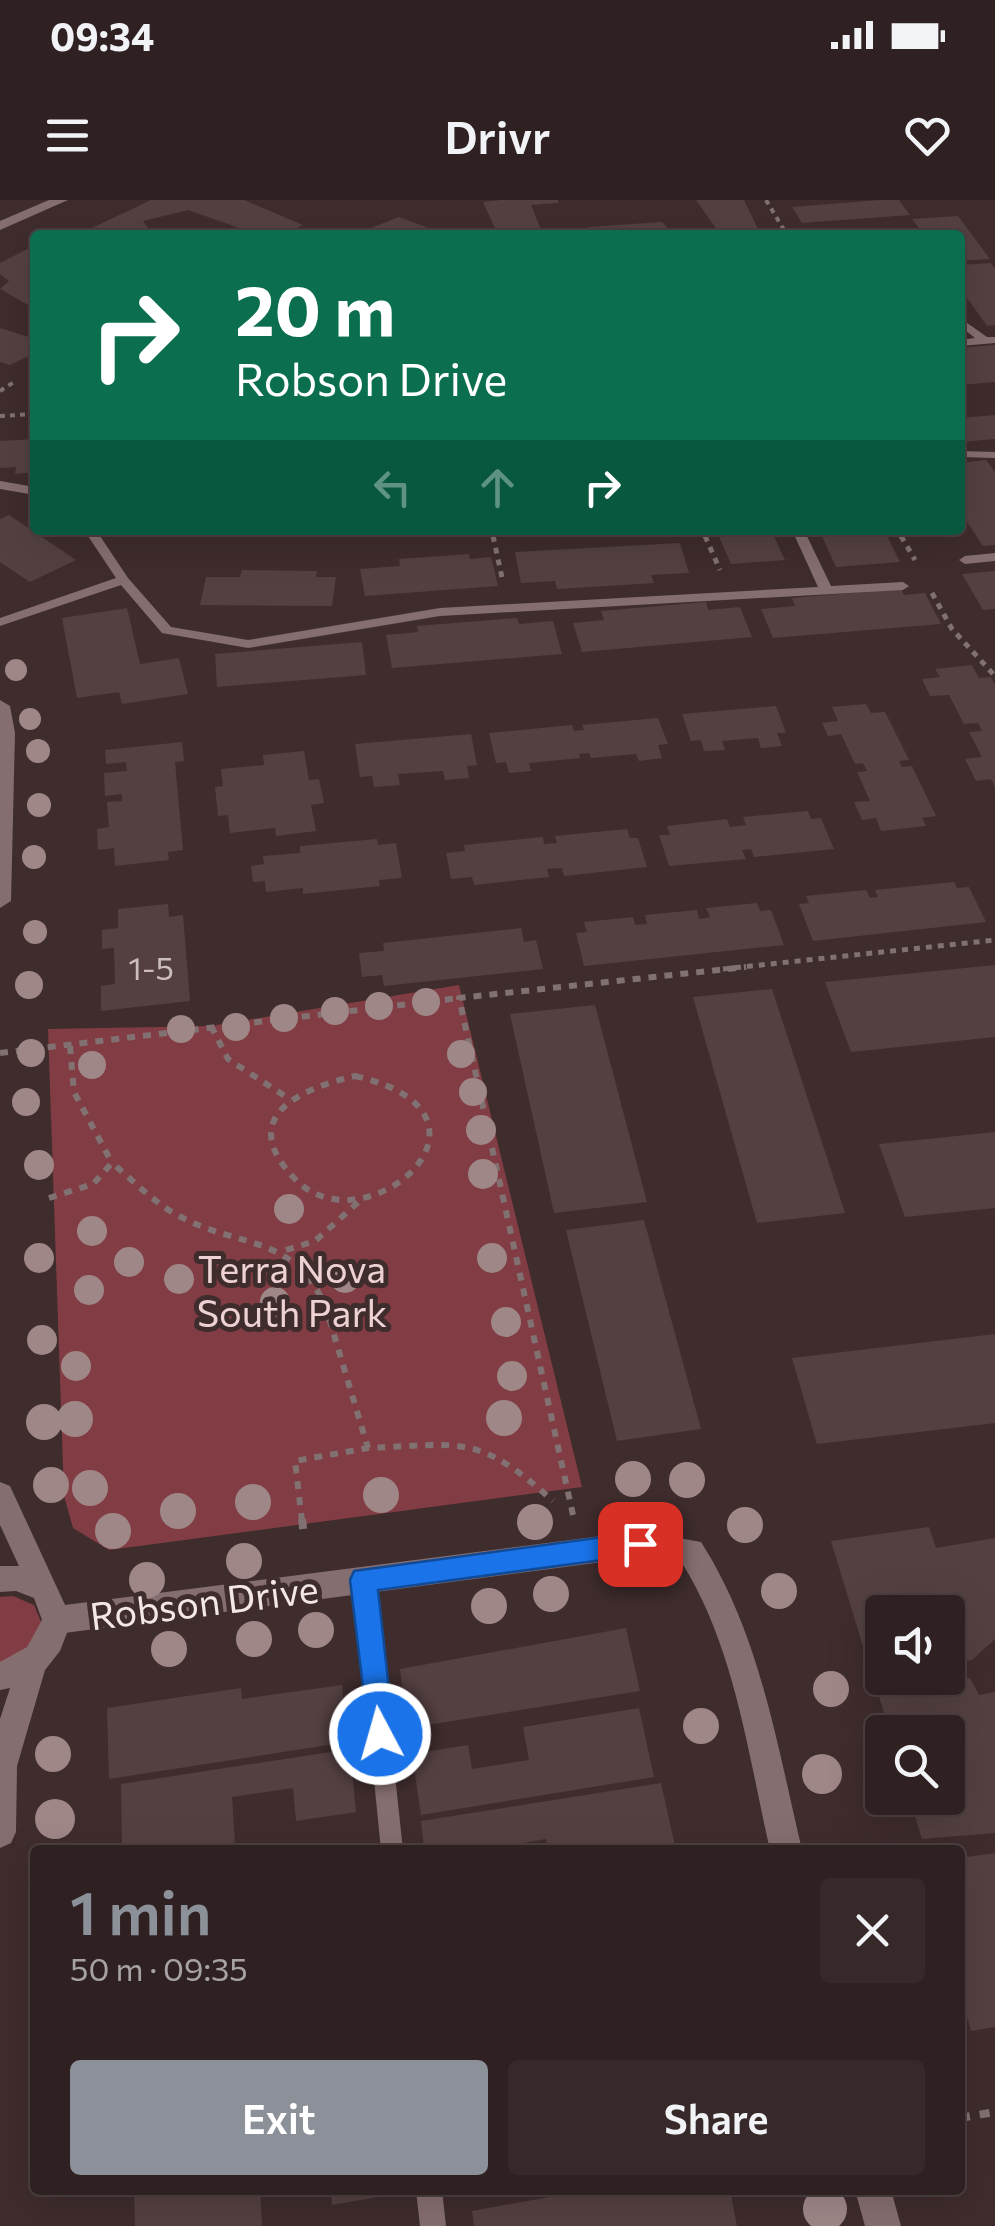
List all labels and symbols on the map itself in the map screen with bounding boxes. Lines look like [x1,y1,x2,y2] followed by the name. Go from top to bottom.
[128,947,174,987] house number: 1-5
[197,1244,387,1335] park label: Terra Nova South Park
[598,1502,683,1587] pin
[87,1564,321,1638] street label: Robson Drive
[328,1682,432,1786] position arrow

